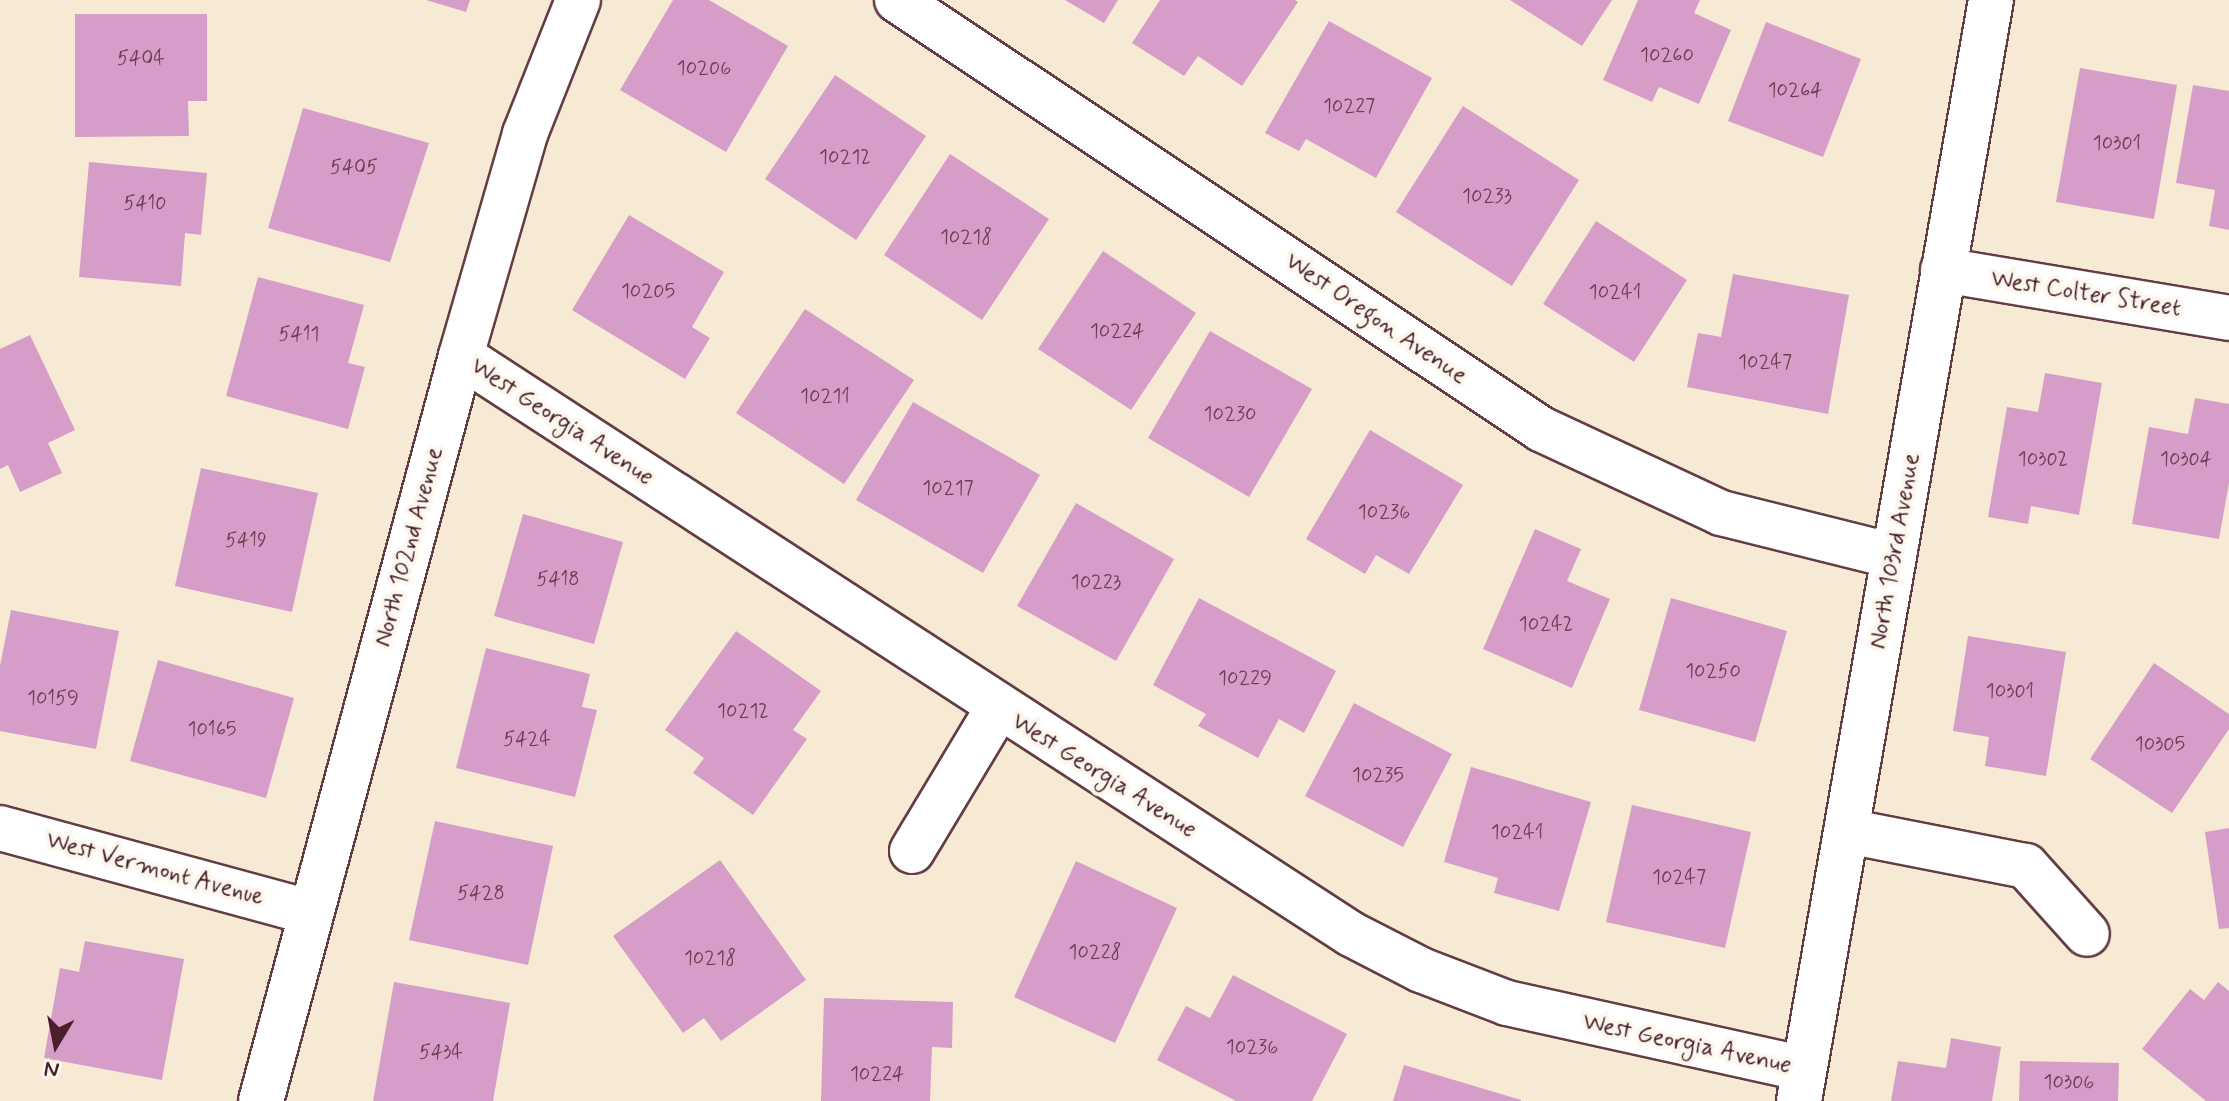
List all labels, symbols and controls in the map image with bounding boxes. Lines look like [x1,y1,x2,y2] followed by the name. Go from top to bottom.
[1640,43,1694,67] house number: 10260
[117,46,165,70] house number: 5404
[677,56,731,80] house number: 10206
[1768,78,1822,102] house number: 10264
[1323,94,1375,118] house number: 10227
[2093,131,2141,155] house number: 10301
[819,145,871,169] house number: 10212
[330,155,378,179] house number: 5405
[1462,184,1512,208] house number: 10233
[123,191,167,215] house number: 5410
[940,225,992,249] house number: 10218
[1279,247,1473,391] street label: West Oregon Avenue
[1987,264,2185,324] street label: West Colter Street
[621,279,675,303] house number: 10205
[1589,280,1641,304] house number: 10241
[1090,319,1144,343] house number: 10224
[279,322,319,346] house number: 5411
[1738,350,1792,374] house number: 10247
[464,351,660,493] street label: West Georgia Avenue
[800,384,850,408] house number: 10211
[1204,402,1256,426] house number: 10230
[368,443,450,651] street label: North 102nd Avenue
[2018,447,2068,471] house number: 10302
[2160,447,2212,471] house number: 10304
[1863,450,1927,652] street label: North 103rd Avenue
[922,476,974,500] house number: 10217
[1358,500,1410,524] house number: 10236
[225,528,267,552] house number: 5419
[536,567,580,591] house number: 5418
[1071,570,1121,594] house number: 10223
[1519,612,1573,636] house number: 10242
[1685,659,1741,683] house number: 10250
[1218,666,1272,690] house number: 10229
[1986,679,2034,703] house number: 10301
[27,686,79,710] house number: 10159
[717,699,769,723] house number: 10212
[1005,707,1203,845] street label: West Georgia Avenue
[187,717,237,741] house number: 10165
[503,727,551,751] house number: 5424
[2135,732,2185,756] house number: 10305
[1352,763,1404,787] house number: 10235
[1491,820,1543,844] house number: 10241
[40,825,270,913] street label: West Vermont Avenue
[1652,865,1706,889] house number: 10247
[457,881,505,905] house number: 5428
[1068,940,1122,964] house number: 10228
[684,946,736,970] house number: 10218
[16,1005,96,1085] north arrow
[1579,1008,1795,1080] street label: West Georgia Avenue
[1226,1035,1278,1059] house number: 10236
[419,1040,463,1064] house number: 5434
[42,1054,61,1084] text: N
[850,1062,904,1086] house number: 10224
[2044,1070,2094,1094] house number: 10306

